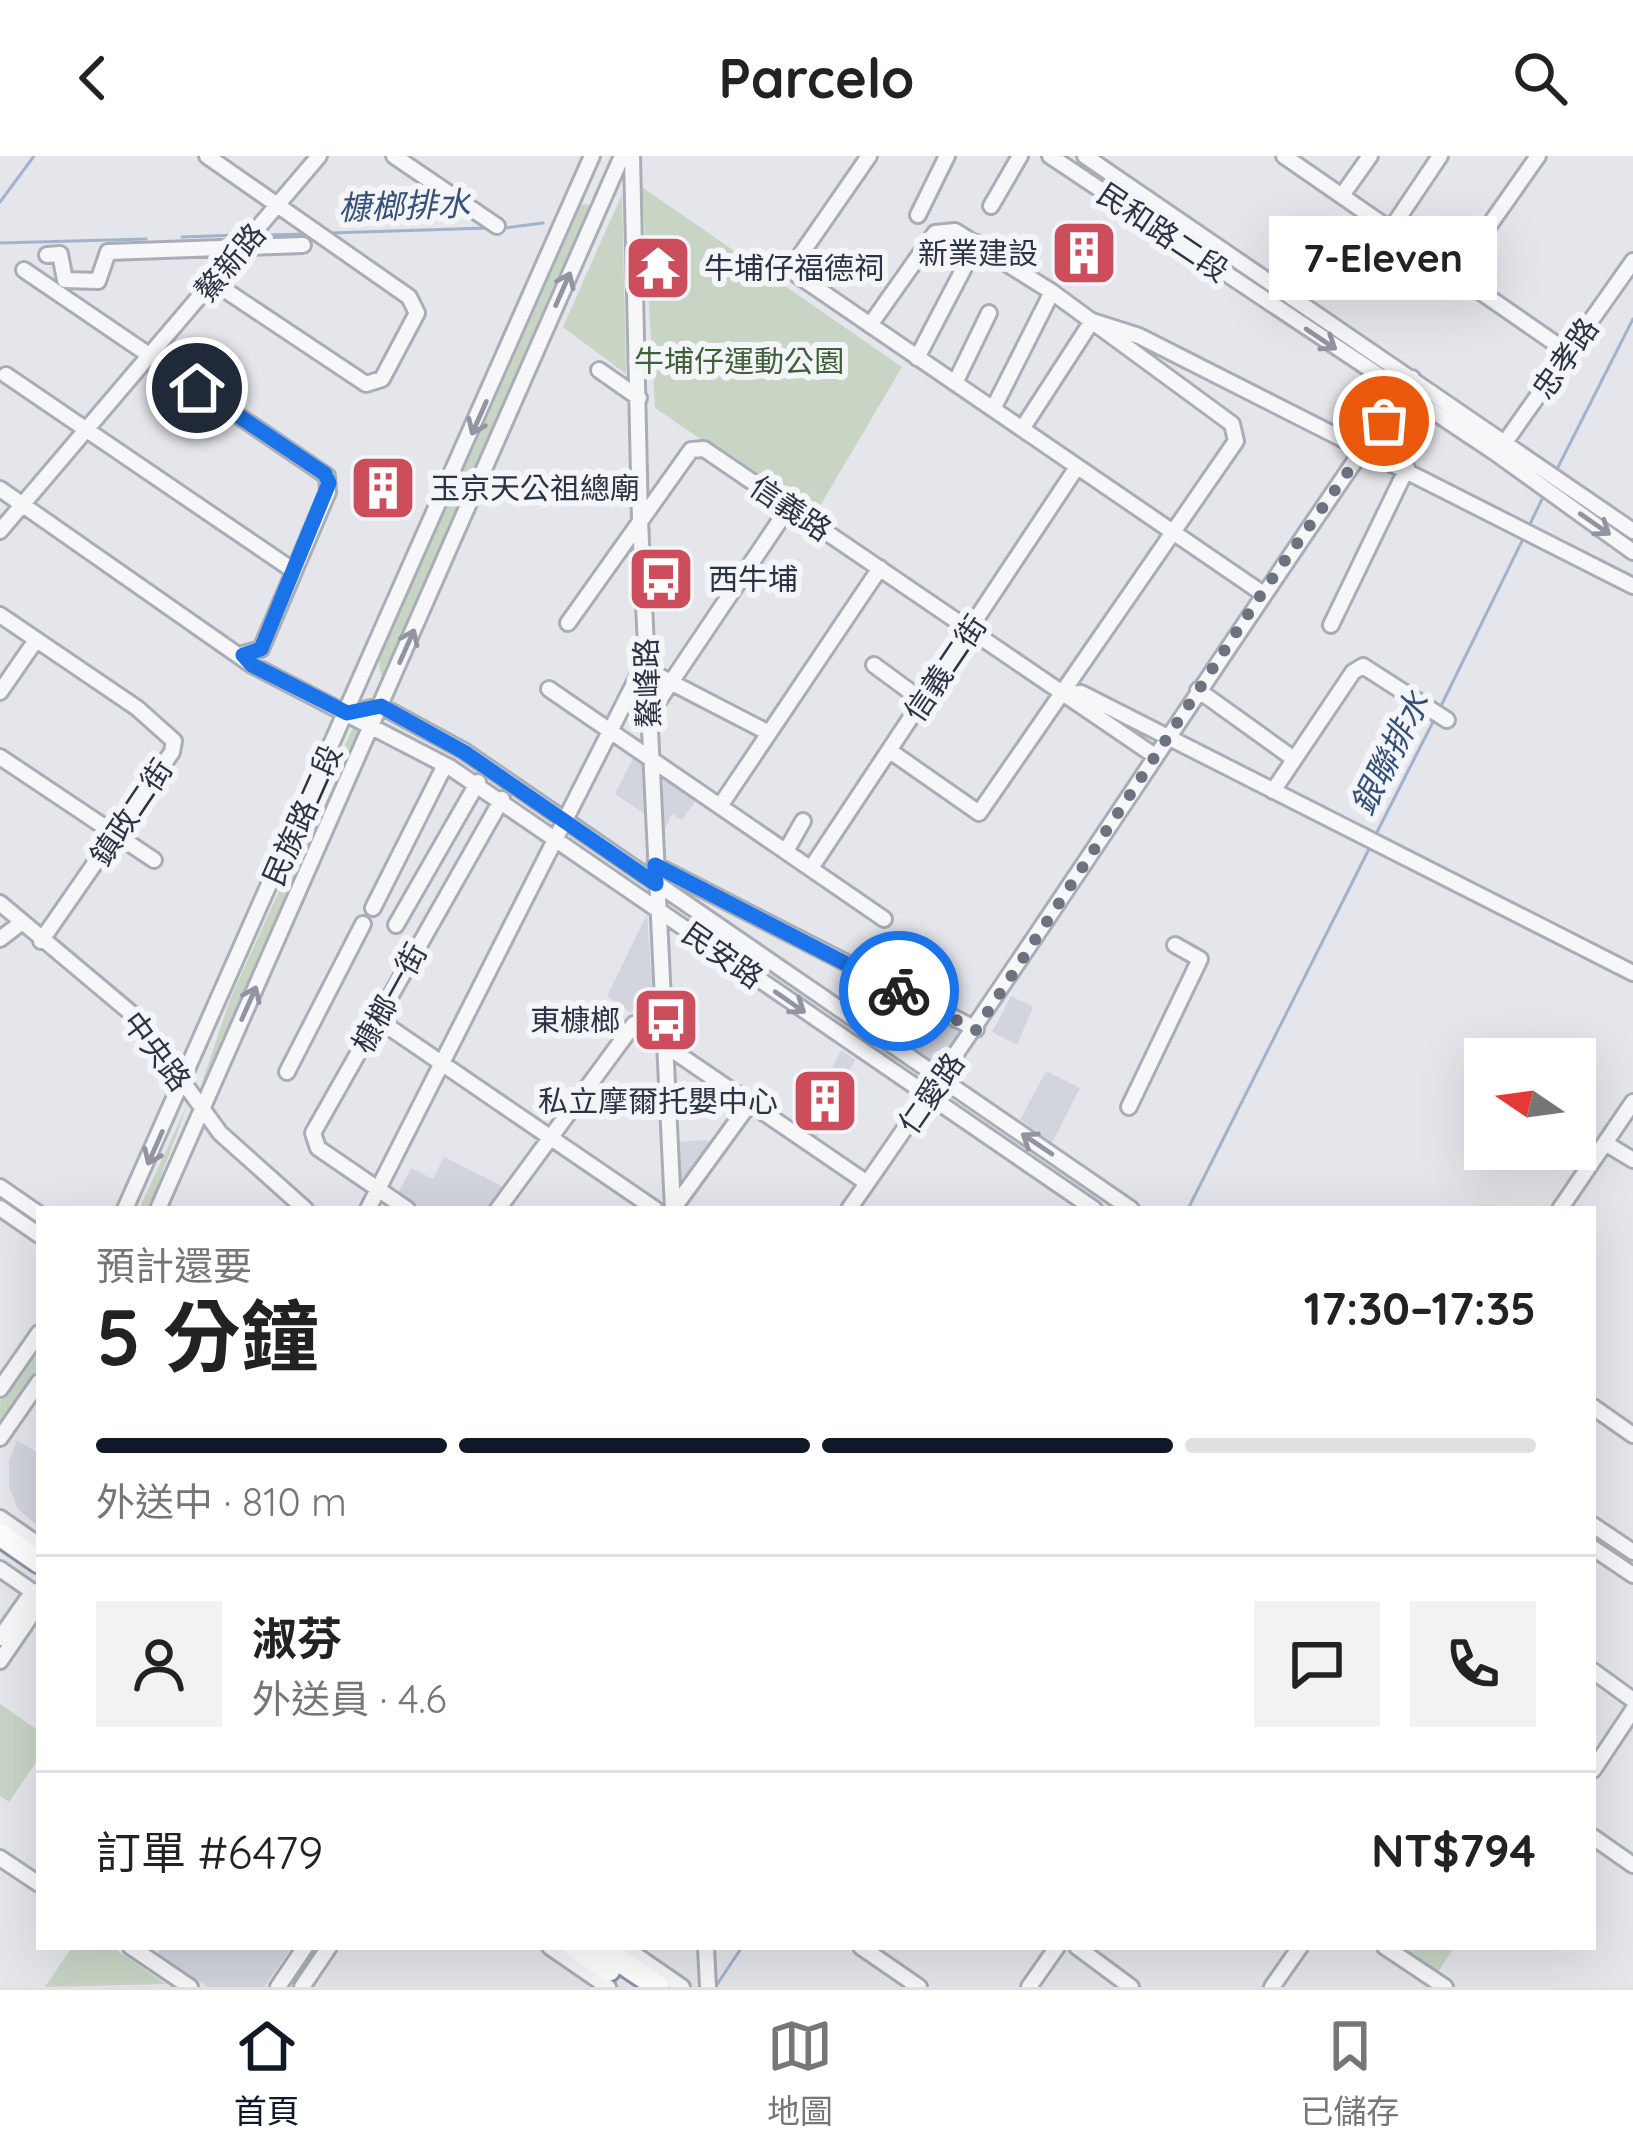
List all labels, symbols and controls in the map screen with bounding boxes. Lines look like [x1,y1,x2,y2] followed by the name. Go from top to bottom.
[718,44,915,112] text: Parcelo
[60,45,126,111] icon: back
[1507,45,1573,111] icon: search
[1090,174,1236,290] street label: 民和路二段
[337,182,473,228] water label: 槺榔排水
[187,215,273,309] street label: 鰲新路
[1270,217,1498,301] callout: 7-Eleven
[1049,218,1119,288] building icon: 新業建設
[623,233,693,303] temple icon: 牛埔仔福德祠
[1303,233,1463,282] text: 7-Eleven
[918,234,1038,272] place label: 新業建設
[704,249,884,287] place label: 牛埔仔福德祠
[554,272,576,308] one-way arrow
[1524,310,1606,406] street label: 忠孝路
[1304,326,1337,351] one-way arrow
[146,337,248,439] pin
[634,342,844,380] park label: 牛埔仔運動公園
[164,355,230,421] icon: home
[1333,370,1435,472] pin
[1351,388,1417,454] icon: bag
[467,399,489,435] one-way arrow
[348,453,418,523] building icon: 玉京天公祖總廟
[743,467,839,549] street label: 信義路
[430,469,640,507] place label: 玉京天公祖總廟
[1577,512,1610,537] one-way arrow
[626,544,696,614] bus stop icon: 西牛埔
[708,560,798,598] place label: 西牛埔
[896,608,994,728] street label: 信義二街
[398,629,419,666] one-way arrow
[626,637,668,729] street label: 鰲峰路
[1341,683,1438,821] water label: 銀聯排水
[254,739,350,891] street label: 民族路二段
[82,752,180,872] street label: 鎮政二街
[675,914,771,996] street label: 民安路
[839,931,959,1051] courier
[343,936,435,1060] street label: 槺榔一街
[866,958,932,1024] icon: bike
[631,985,701,1055] bus stop icon: 東槺榔
[240,986,262,1022] one-way arrow
[773,989,807,1014] one-way arrow
[530,1001,620,1039] place label: 東槺榔
[115,1004,199,1098] street label: 中央路
[1464,1038,1596,1170] north arrow
[1464,1038,1596,1170] map controls
[890,1045,972,1141] street label: 仁愛路
[790,1066,860,1136] building icon: 私立摩爾托嬰中心
[538,1082,778,1120] place label: 私立摩爾托嬰中心
[142,1129,164,1165] one-way arrow
[1020,1132,1054,1157] one-way arrow
[96,1241,252,1290] text: 預計還要
[1304,1280,1536,1336] text: 17:30–17:35
[96,1287,319,1385] text: 5 分鐘
[96,1477,347,1526] text: 外送中 · 810 m
[96,1601,222,1727] button: person
[1254,1601,1380,1727] button: chat
[1410,1601,1536,1727] button: phone
[252,1610,342,1666] text: 淑芬
[252,1674,447,1723] text: 外送員 · 4.6
[1371,1822,1536,1878] text: NT$794
[96,1824,323,1880] text: 訂單 #6479
[234,2013,300,2133] tab: 首頁
[767,2013,833,2133] tab: 地圖
[1300,2013,1399,2133] tab: 已儲存

